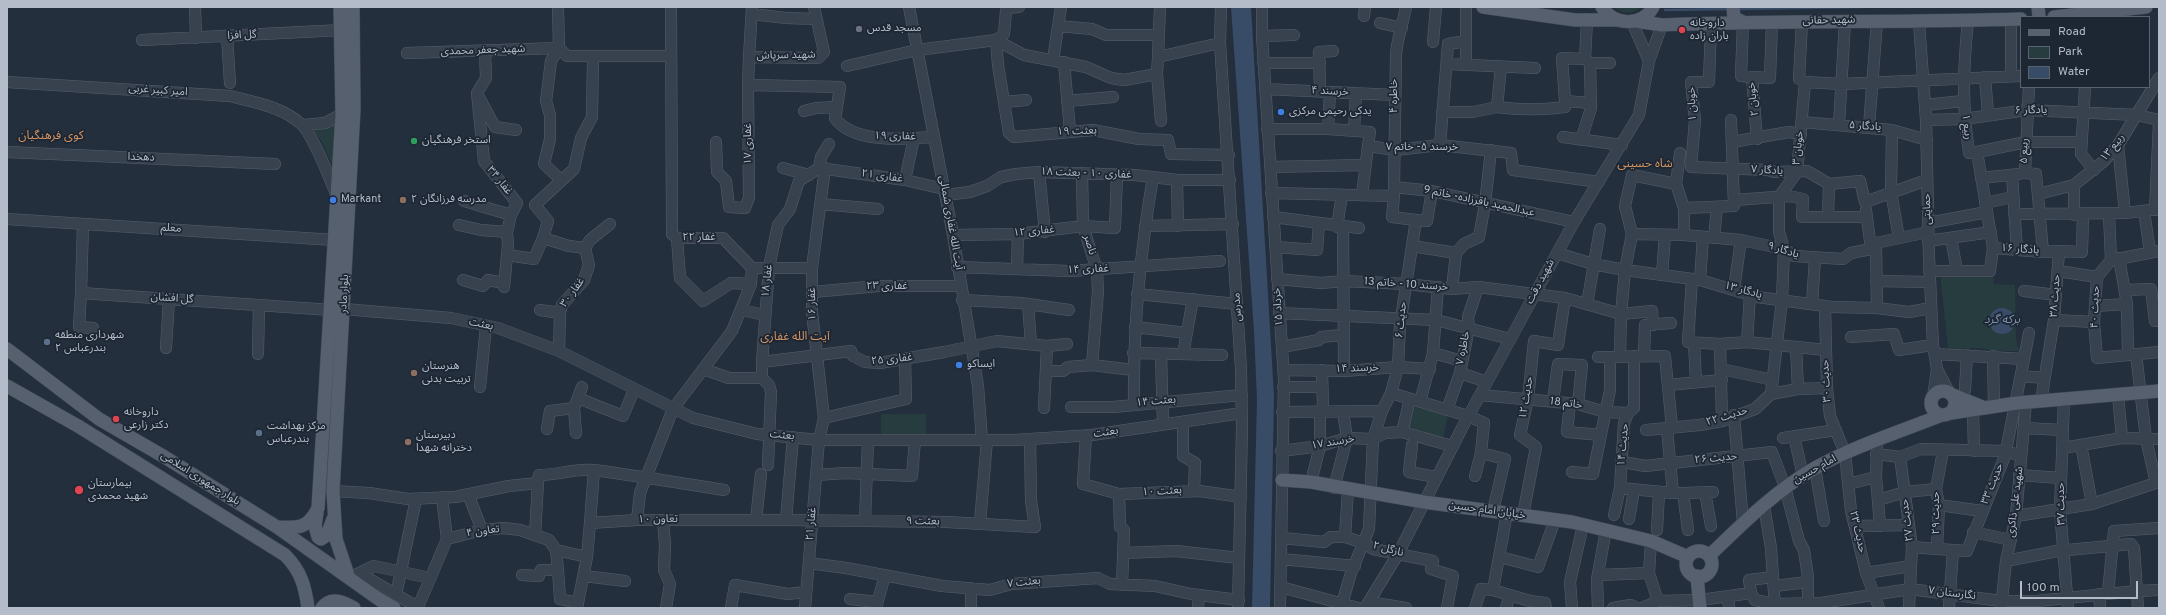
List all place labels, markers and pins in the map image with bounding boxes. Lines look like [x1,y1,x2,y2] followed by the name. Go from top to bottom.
[1690,17,1729,43] place label: داروخانه باران زاده
[867,22,922,36] place label: مسجد قدس
[854,24,864,34] marker: مسجد قدس
[1677,25,1687,35] marker: داروخانه باران زاده
[1289,105,1372,119] place label: یدکی رحیمی مرکزی
[1276,107,1286,117] marker: یدکی رحیمی مرکزی
[422,134,491,148] place label: استخر فرهنگیان
[409,136,419,146] marker: استخر فرهنگیان
[341,193,381,207] place label: Markant
[411,193,487,207] place label: مدرسه فرزانگان ۲
[328,195,338,205] marker: Markant
[398,195,408,205] marker: مدرسه فرزانگان ۲
[55,329,124,355] place label: شهرداری منطقه ۲ بندرعباس
[42,337,52,347] marker: شهرداری منطقه ۲ بندرعباس
[967,358,995,372] place label: ایساکو
[422,360,471,386] place label: هنرستان تربیت بدنی
[954,360,964,370] marker: ایساکو
[409,368,419,378] marker: هنرستان تربیت بدنی
[124,406,169,432] place label: داروخانه دکتر زارعی
[111,414,121,424] marker: داروخانه دکتر زارعی
[267,420,326,446] place label: مرکز بهداشت بندرعباس
[254,428,264,438] marker: مرکز بهداشت بندرعباس
[416,429,472,455] place label: دبیرستان دخترانه شهدا
[403,437,413,447] marker: دبیرستان دخترانه شهدا
[88,477,148,503] place label: بیمارستان شهید محمدی
[73,484,85,496] marker: بیمارستان شهید محمدی

